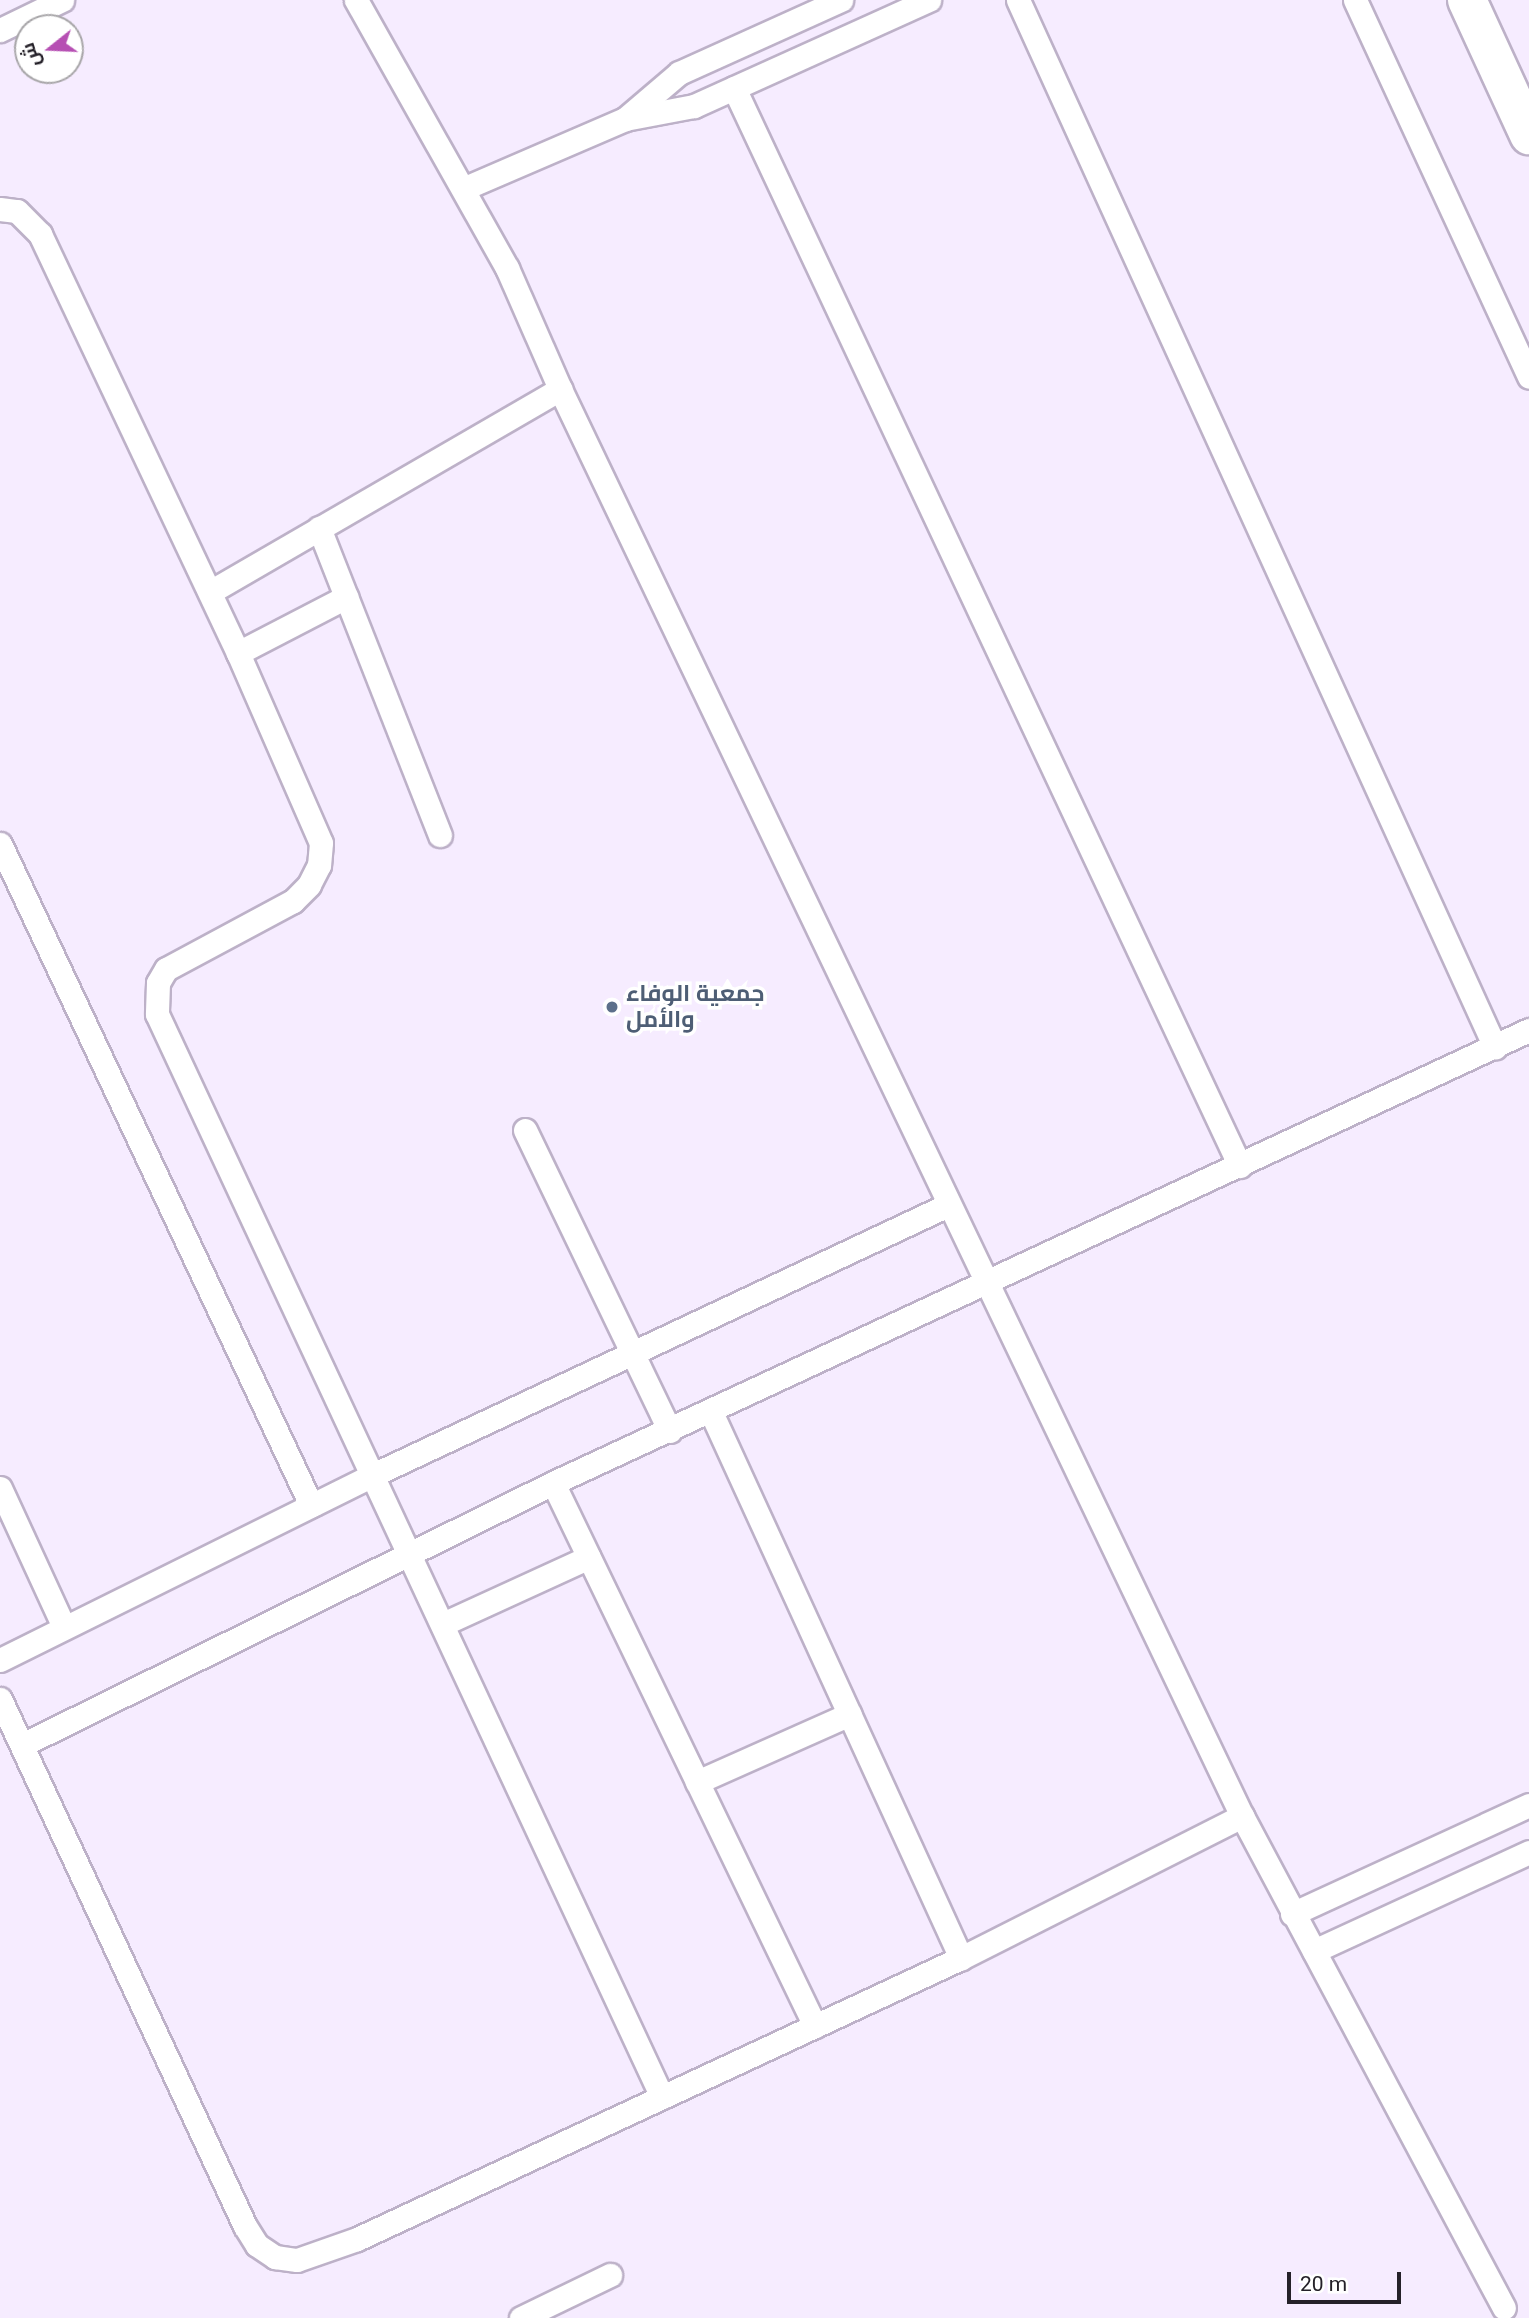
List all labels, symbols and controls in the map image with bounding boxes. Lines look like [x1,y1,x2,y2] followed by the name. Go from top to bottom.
[14,14,84,84] north arrow
[16,40,45,70] text: ش
[626,980,764,1034] place label: جمعية الوفاء والأمل
[604,999,620,1015] marker: جمعية الوفاء والأمل
[1291,2258,1405,2302] scale bar
[1300,2272,1347,2296] text: 20 m

